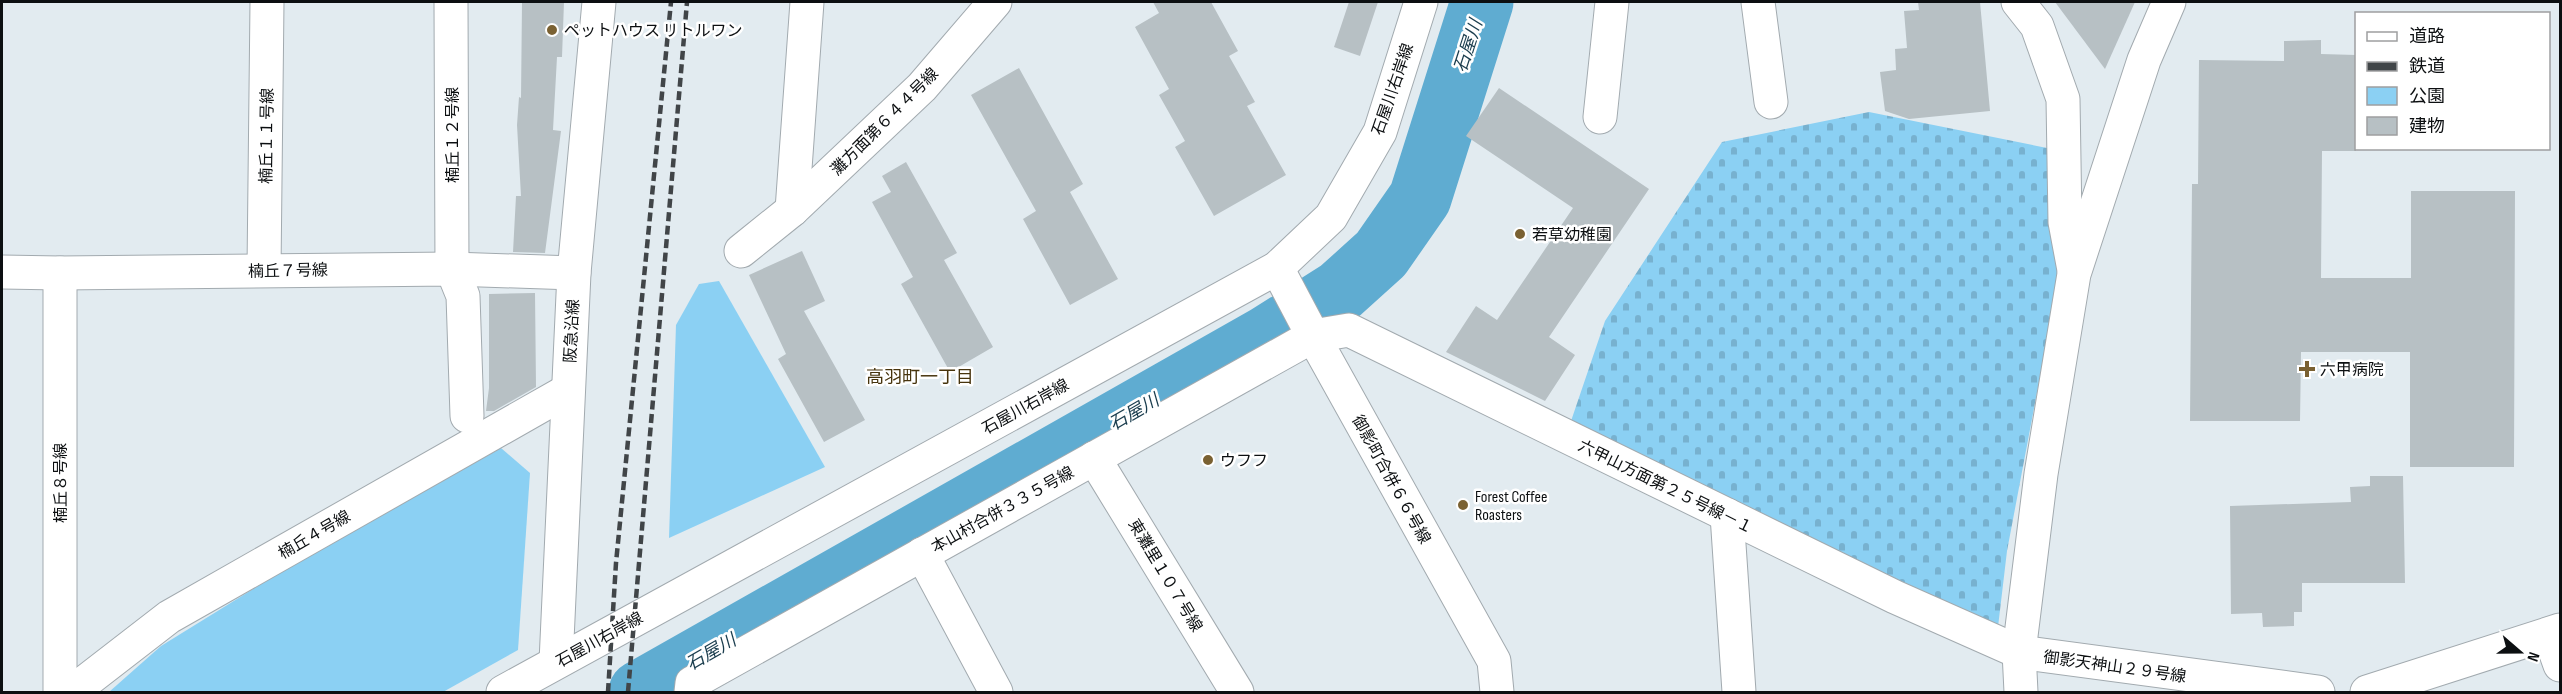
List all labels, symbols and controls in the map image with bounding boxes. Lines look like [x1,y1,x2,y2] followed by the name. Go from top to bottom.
[2355,12,2550,150] legend
[1450,15,1487,75] water label: 石屋川
[564,22,743,41] place label: ペットハウス リトルワン
[545,23,559,37] marker: ペットハウス リトルワン
[2409,26,2445,47] text: 道路
[1369,41,1418,138] street label: 石屋川右岸線
[2409,56,2445,77] text: 鉄道
[827,64,943,180] street label: 灘方面第６４４号線
[2409,86,2445,107] text: 公園
[444,87,463,183] street label: 楠丘１２号線
[257,88,278,184] street label: 楠丘１１号線
[2409,116,2445,137] text: 建物
[1532,226,1612,245] place label: 若草幼稚園
[1513,227,1527,241] marker: 若草幼稚園
[248,261,328,282] street label: 楠丘７号線
[561,299,584,364] street label: 阪急沿線
[2298,360,2316,378] marker: 六甲病院
[2320,361,2384,380] place label: 六甲病院
[866,367,974,388] district label: 高羽町一丁目
[979,376,1072,439] street label: 石屋川右岸線
[1106,389,1165,435] water label: 石屋川
[1347,412,1434,547] street label: 御影町合併６６号線
[1575,437,1756,538] street label: 六甲山方面第２５号線－１
[52,443,71,523] street label: 楠丘８号線
[1220,452,1268,471] place label: ウフフ
[1201,453,1215,467] marker: ウフフ
[928,463,1077,557] street label: 本山村合併３３５号線
[1475,488,1547,525] place label: Forest Coffee Roasters
[1456,498,1470,512] marker: Forest Coffee Roasters
[275,507,354,564] street label: 楠丘４号線
[1124,516,1206,636] street label: 東灘里１０７号線
[553,609,646,672] street label: 石屋川右岸線
[2490,622,2550,682] north arrow
[683,629,742,675] water label: 石屋川
[2042,648,2187,687] street label: 御影天神山２９号線
[2522,649,2543,664] text: N

